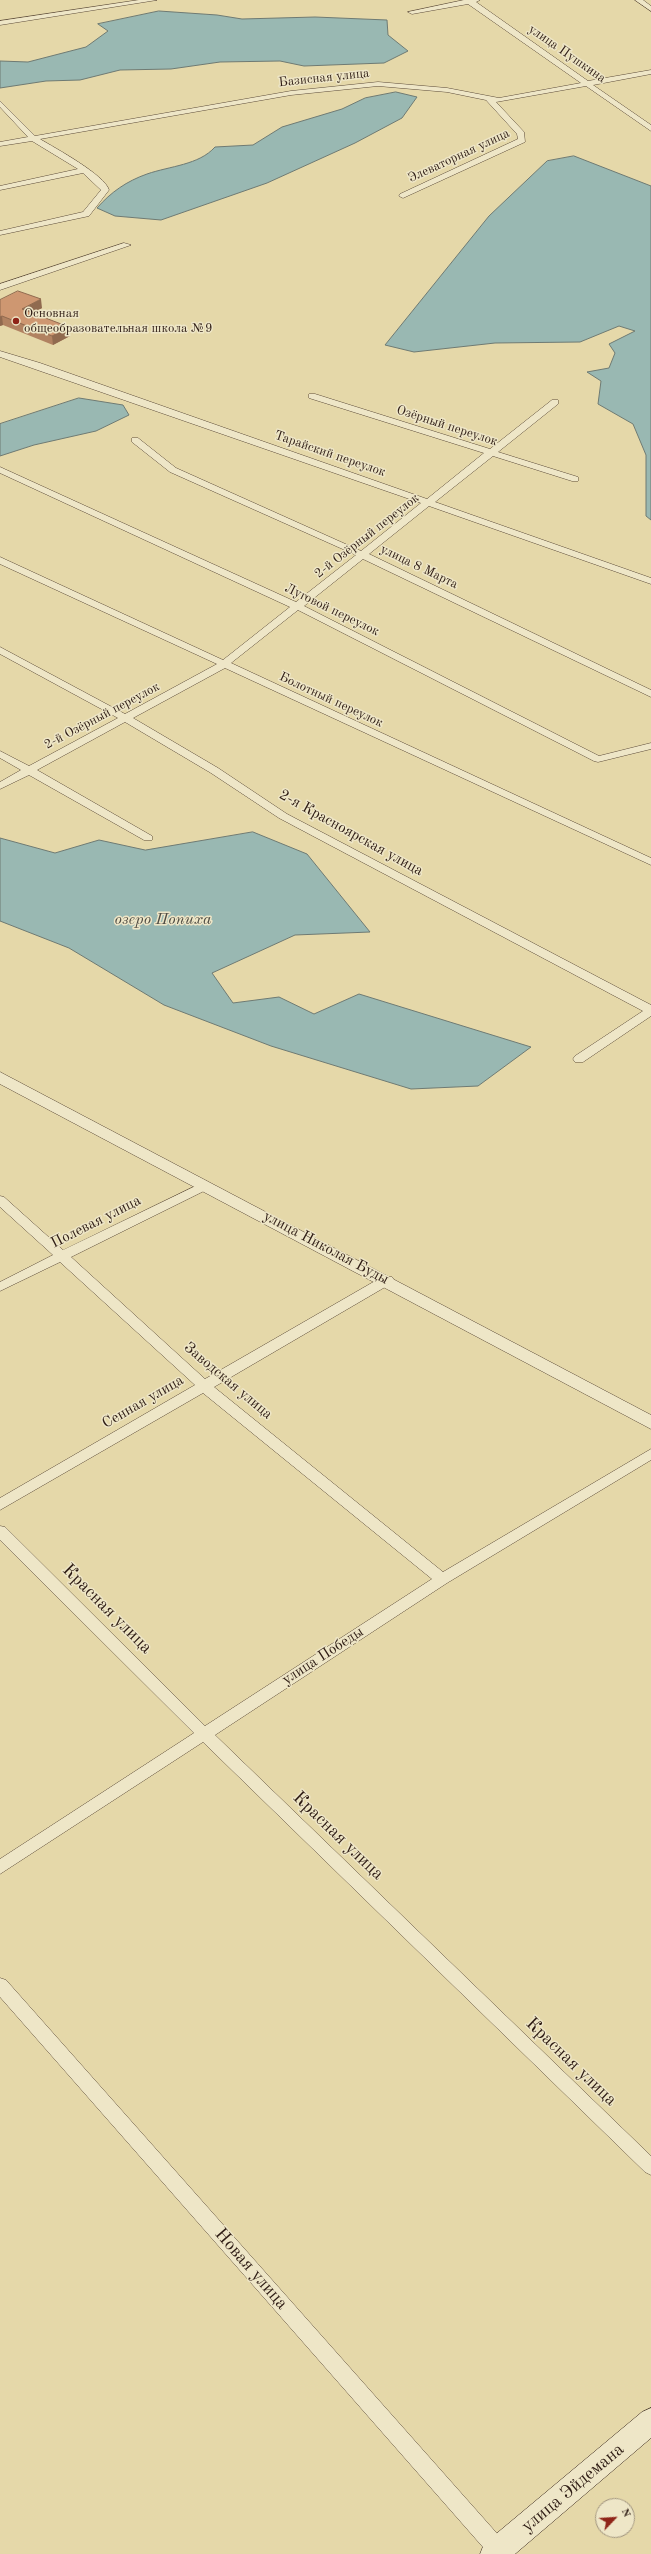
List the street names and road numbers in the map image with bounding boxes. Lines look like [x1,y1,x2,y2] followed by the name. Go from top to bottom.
[525,22,609,86] street label: улица Пушкина
[278,65,370,91] street label: Базисная улица
[406,126,512,186] street label: Элеваторная улица
[395,402,499,450] street label: Озёрный переулок
[272,428,388,480] street label: Тарайский переулок
[312,490,422,582] street label: 2-й Озёрный переулок
[378,541,460,593] street label: улица 8 Марта
[282,580,382,640] street label: Луговой переулок
[277,669,385,731] street label: Болотный переулок
[42,679,162,753] street label: 2-й Озёрный переулок
[276,786,426,880] street label: 2-я Красноярская улица
[48,1192,144,1252] street label: Полевая улица
[260,1207,392,1289] street label: улица Николая Буды
[180,1339,276,1423] street label: Заводская улица
[99,1371,187,1433] street label: Сенная улица
[58,1560,156,1658] street label: Красная улица
[279,1623,367,1689] street label: улица Победы
[288,1787,388,1885] street label: Красная улица
[521,2013,621,2111] street label: Красная улица
[210,2224,292,2314] street label: Новая улица
[517,2439,629,2537] street label: улица Эйдемана

